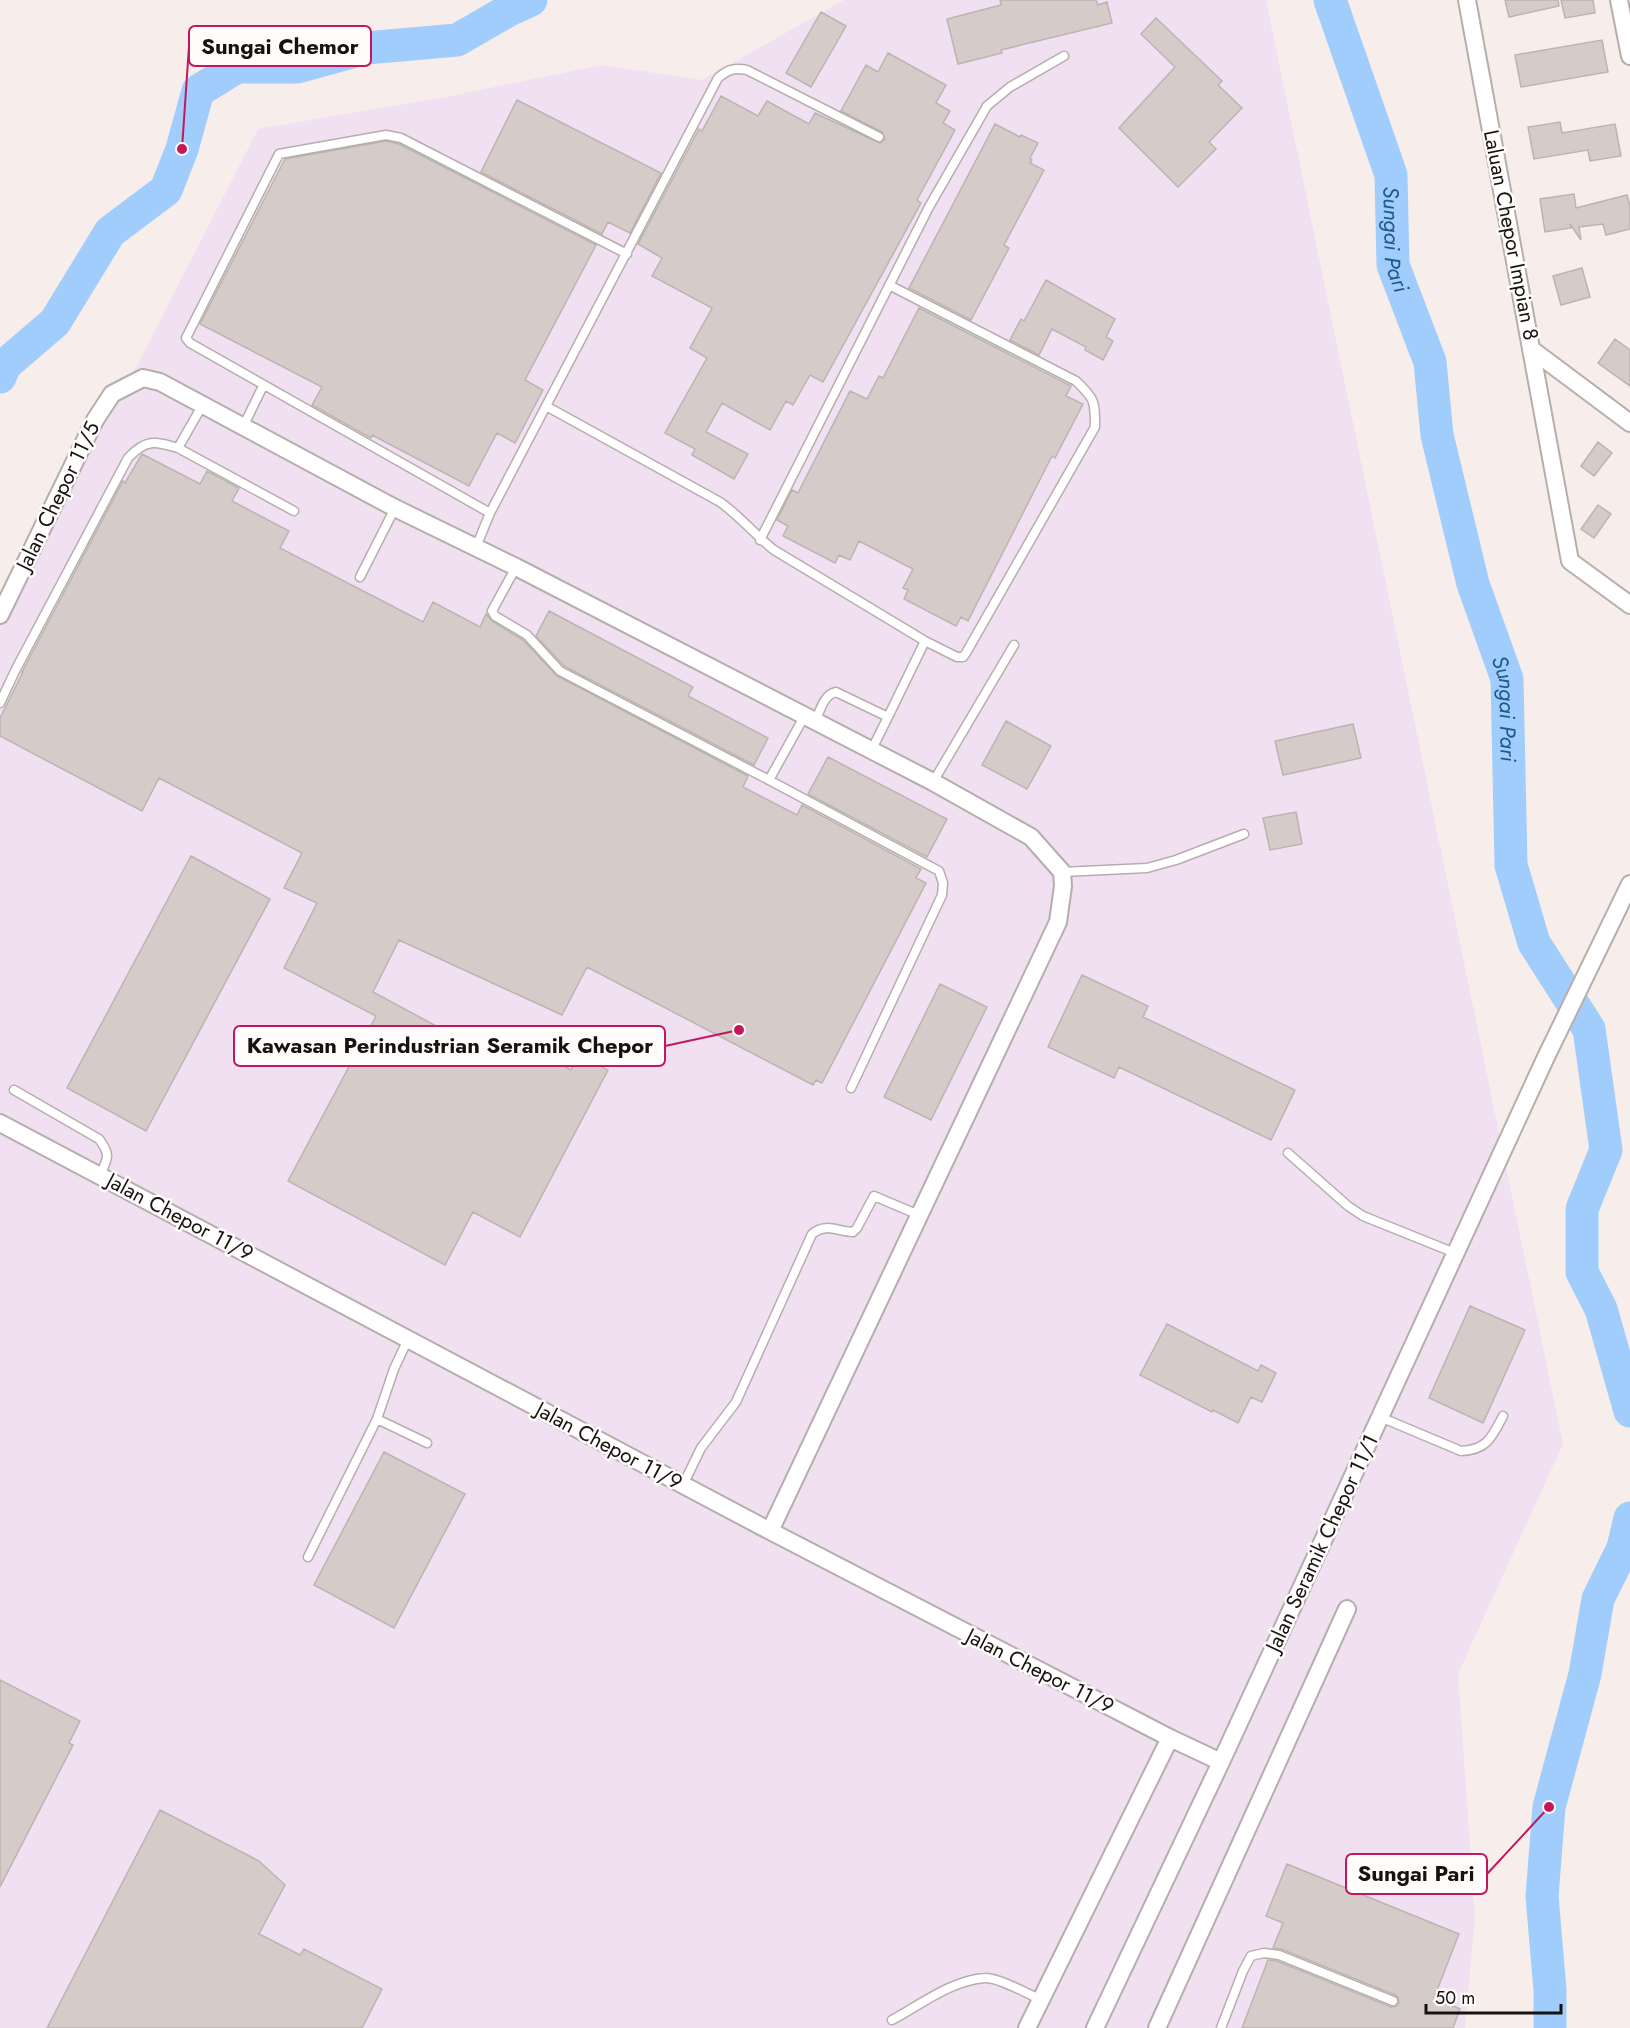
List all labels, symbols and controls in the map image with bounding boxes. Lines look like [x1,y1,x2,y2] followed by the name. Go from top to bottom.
[189,26,371,66] callout: Sungai Chemor
[201,30,359,62] text: Sungai Chemor
[1476,127,1546,343] street label: Laluan Chepor Impian 8
[1375,186,1418,297] water label: Sungai Pari
[8,417,107,578] street label: Jalan Chepor 11/5
[1484,651,1525,762] water label: Sungai Pari
[234,1026,665,1066] callout: Kawasan Perindustrian Seramik Chepor
[247,1029,653,1061] text: Kawasan Perindustrian Seramik Chepor
[99,1164,259,1268] street label: Jalan Chepor 11/9
[528,1393,688,1497] street label: Jalan Chepor 11/9
[1257,1429,1386,1659] street label: Jalan Seramik Chepor 11/1
[958,1619,1119,1721] street label: Jalan Chepor 11/9
[1346,1854,1487,1894] callout: Sungai Pari
[1357,1857,1475,1889] text: Sungai Pari
[1426,1977,1561,2015] scale bar
[1435,1985,1475,2011] text: 50 m

